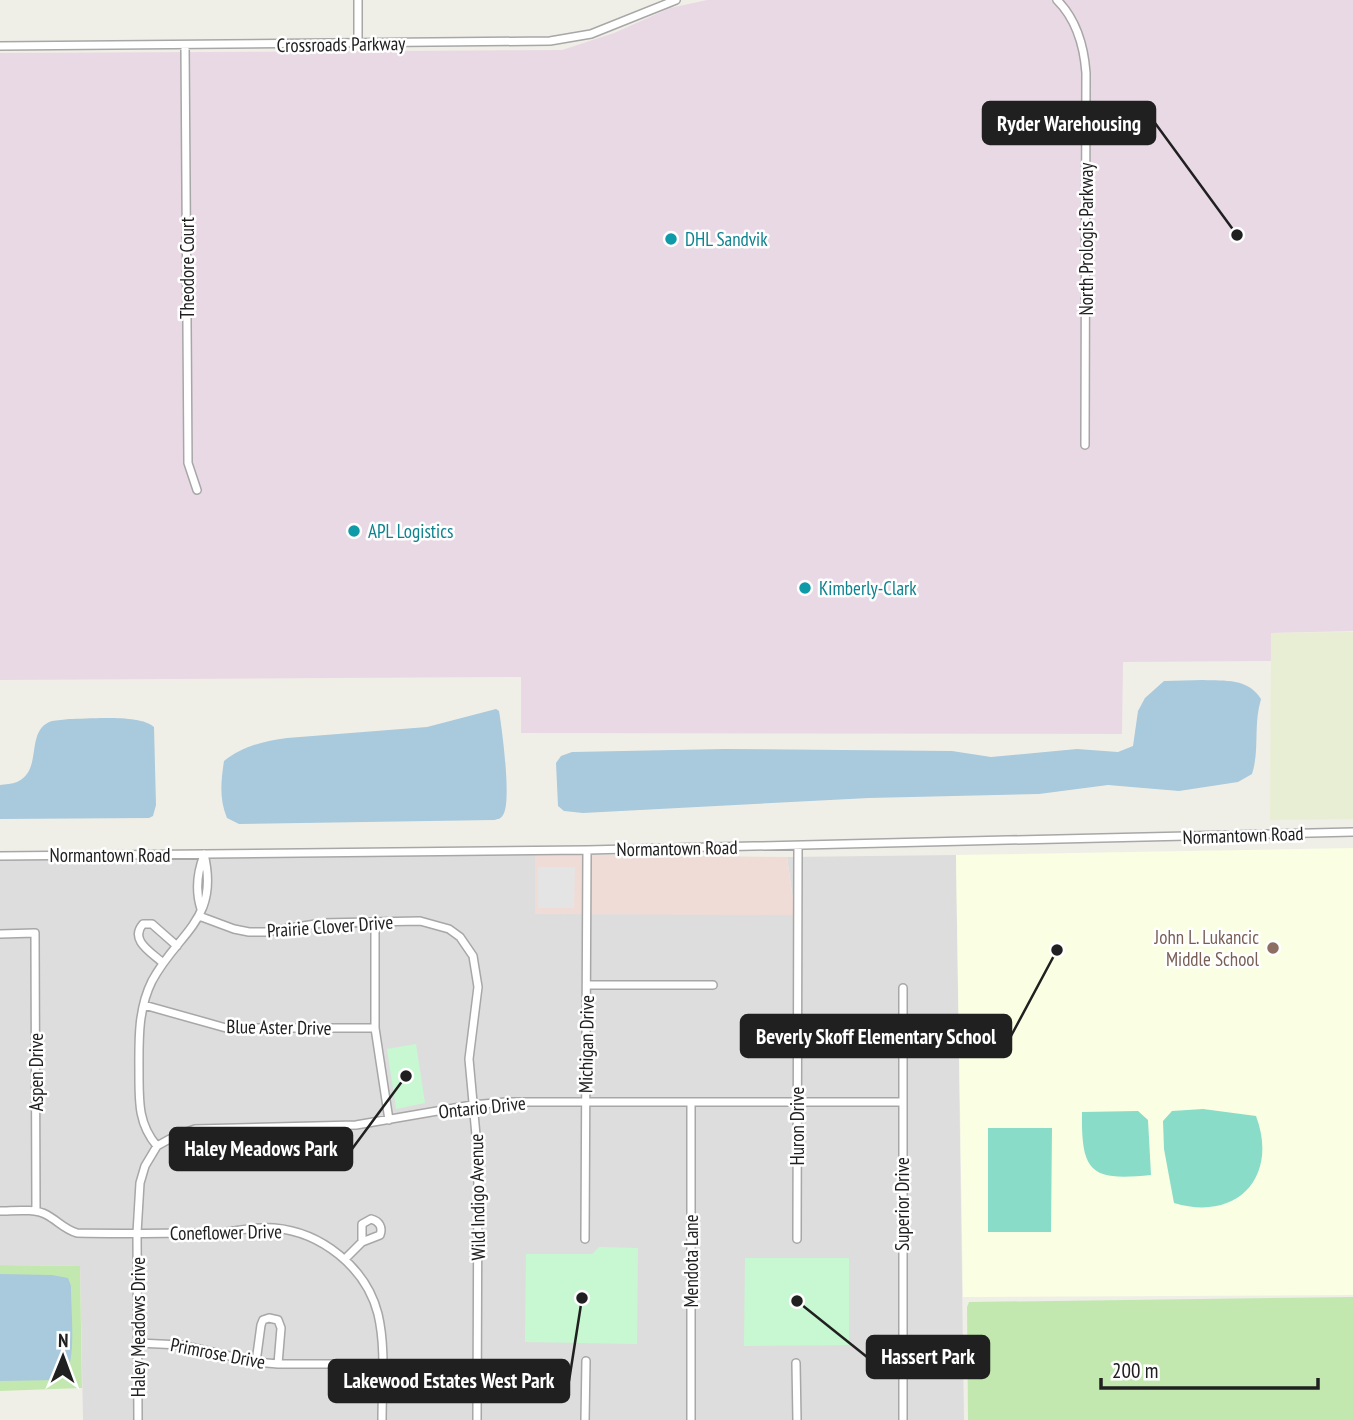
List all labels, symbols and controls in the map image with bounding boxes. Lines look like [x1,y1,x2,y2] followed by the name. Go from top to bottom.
[277,31,406,57] street label: Crossroads Parkway
[983,102,1155,144] callout: Ryder Warehousing
[997,110,1141,137] text: Ryder Warehousing
[1074,162,1098,315] street label: North Prologis Parkway
[175,216,199,319] street label: Theodore Court
[685,227,768,251] place label: DHL Sandvik
[663,231,679,247] marker: DHL Sandvik
[368,519,453,543] place label: APL Logistics
[346,523,362,539] marker: APL Logistics
[819,576,917,600] place label: Kimberly-Clark
[797,580,813,596] marker: Kimberly-Clark
[1182,821,1304,849] street label: Normantown Road
[616,835,738,861] street label: Normantown Road
[49,843,171,867] street label: Normantown Road
[266,910,394,942] street label: Prairie Clover Drive
[1154,925,1260,971] place label: John L. Lukancic Middle School
[1265,940,1281,956] marker: John L. Lukancic Middle School
[573,995,599,1093] street label: Michigan Drive
[226,1014,332,1040] street label: Blue Aster Drive
[741,1015,1011,1057] callout: Beverly Skoff Elementary School
[756,1023,997,1050] text: Beverly Skoff Elementary School
[24,1033,48,1111] street label: Aspen Drive
[785,1086,809,1165] street label: Huron Drive
[437,1090,527,1124] street label: Ontario Drive
[170,1128,352,1170] callout: Haley Meadows Park
[464,1133,490,1261] street label: Wild Indigo Avenue
[184,1135,338,1162] text: Haley Meadows Park
[890,1157,914,1251] street label: Superior Drive
[679,1214,703,1308] street label: Mendota Lane
[170,1219,282,1245] street label: Coneflower Drive
[126,1257,150,1397] street label: Haley Meadows Drive
[28,1322,98,1392] north arrow
[58,1328,69,1352] text: N
[169,1332,268,1374] street label: Primrose Drive
[867,1336,989,1378] callout: Hassert Park
[881,1343,975,1370] text: Hassert Park
[1101,1346,1318,1390] scale bar
[1112,1357,1158,1384] text: 200 m
[329,1360,569,1402] callout: Lakewood Estates West Park
[343,1367,555,1394] text: Lakewood Estates West Park

